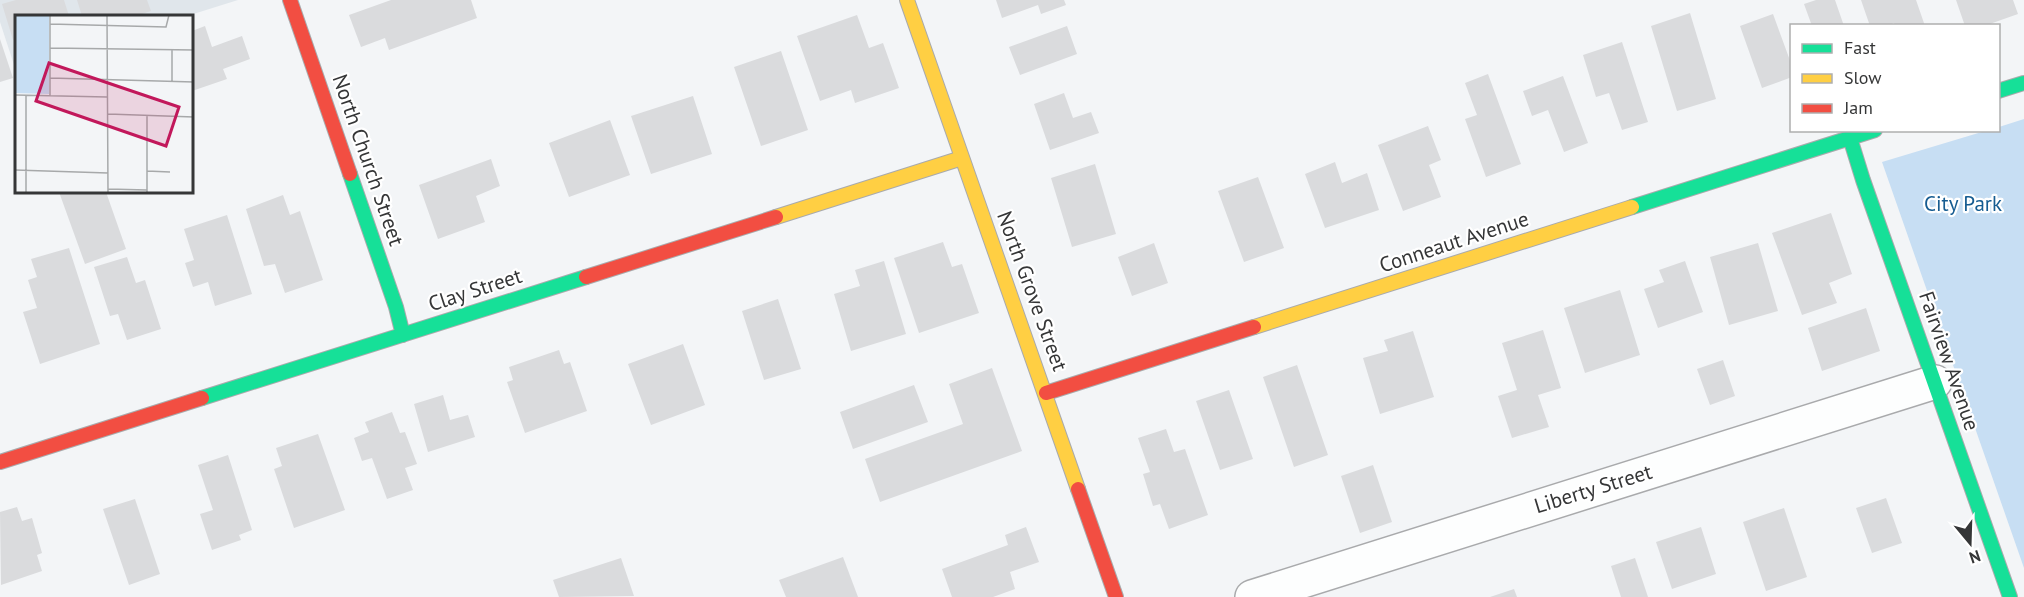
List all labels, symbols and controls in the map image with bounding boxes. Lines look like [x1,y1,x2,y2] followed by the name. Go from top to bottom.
[15,15,194,194] inset map
[1790,24,2000,132] legend
[1844,36,1876,59] text: Fast
[1844,66,1882,89] text: Slow
[326,71,410,249] street label: North Church Street
[1843,96,1873,119] text: Jam
[1924,190,2002,217] park label: City Park
[1376,205,1532,278] street label: Conneaut Avenue
[991,207,1074,374] street label: North Grove Street
[425,262,525,317] street label: Clay Street
[1913,288,1986,434] street label: Fairview Avenue
[1531,458,1655,519] street label: Liberty Street
[1940,513,2000,573] north arrow
[1967,546,1983,568] text: N

